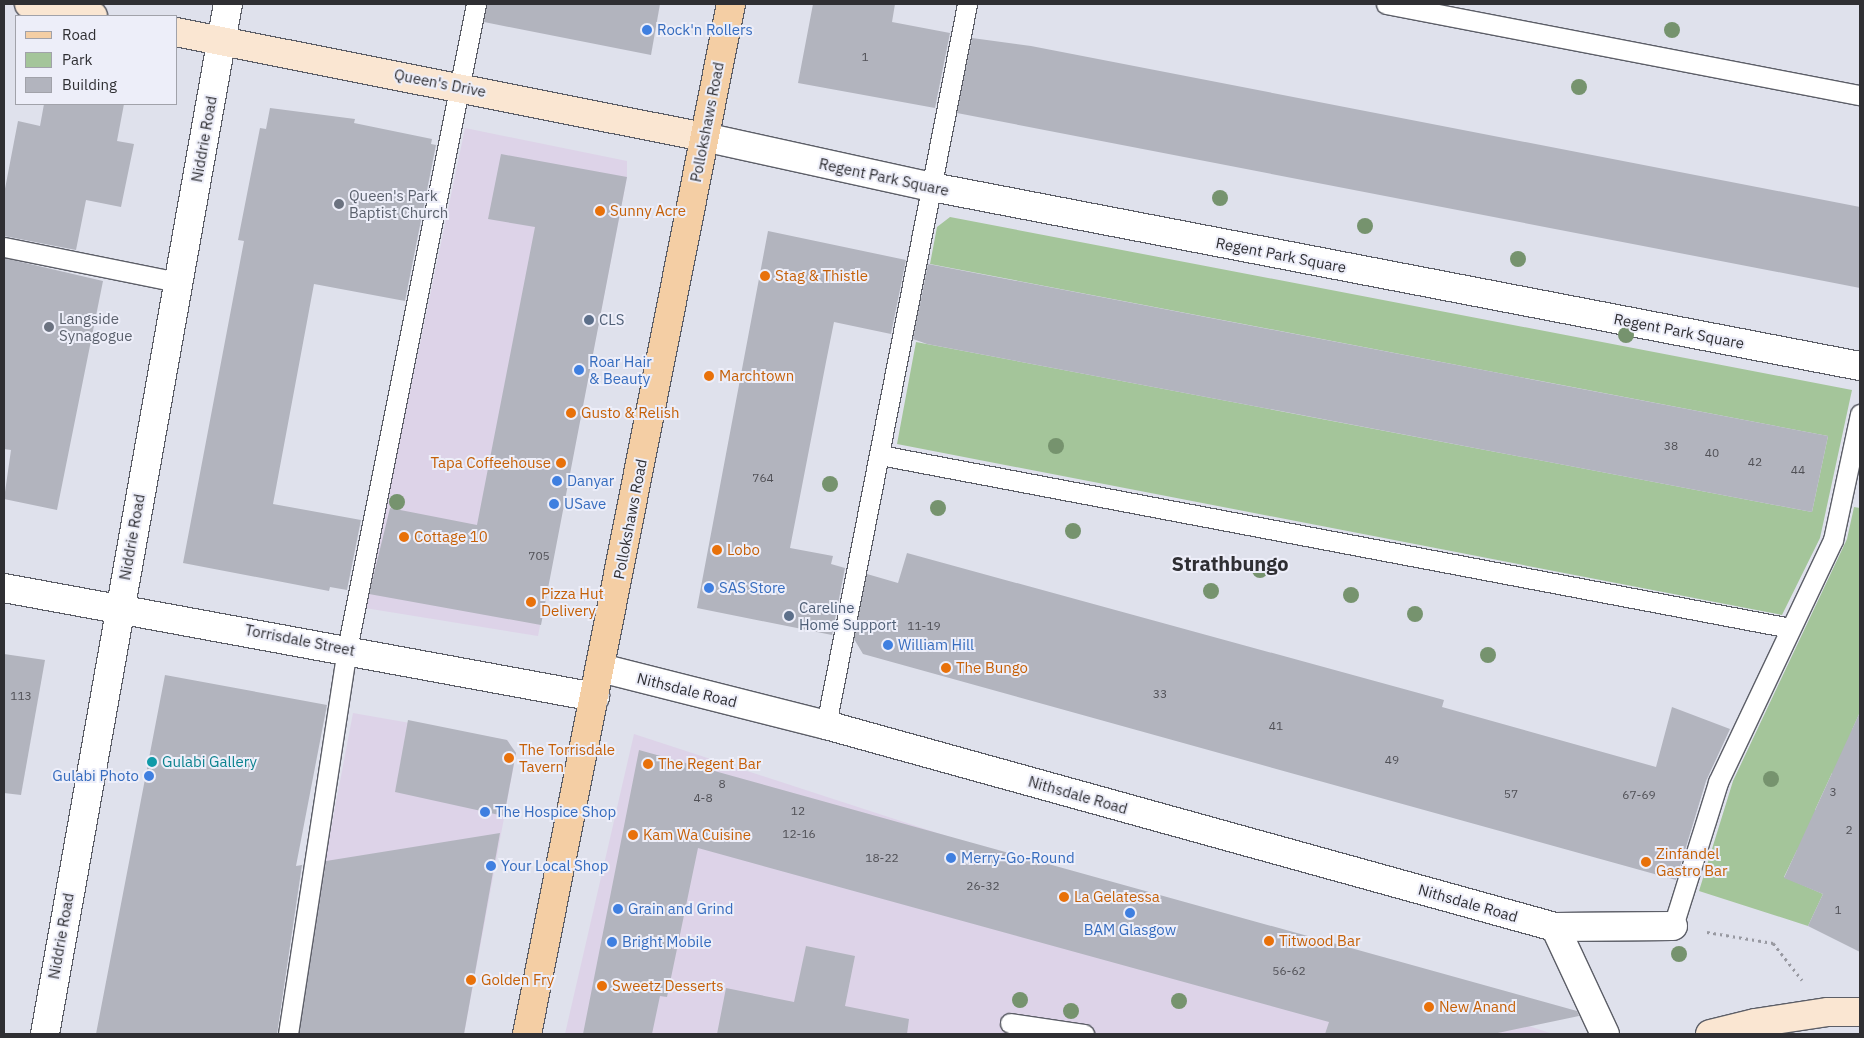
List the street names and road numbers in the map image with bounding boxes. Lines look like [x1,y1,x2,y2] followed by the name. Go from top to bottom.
[687,60,727,184] street label: Pollokshaws Road
[393,65,487,101] street label: Queen's Drive
[188,94,220,184] street label: Niddrie Road
[817,154,951,200] street label: Regent Park Square
[1214,234,1348,276] street label: Regent Park Square
[1612,310,1746,352] street label: Regent Park Square
[610,457,650,581] street label: Pollokshaws Road
[116,492,148,582] street label: Niddrie Road
[243,621,357,659] street label: Torrisdale Street
[635,669,739,711] street label: Nithsdale Road
[1026,772,1130,818] street label: Nithsdale Road
[1416,880,1520,926] street label: Nithsdale Road
[45,891,77,981] street label: Niddrie Road

